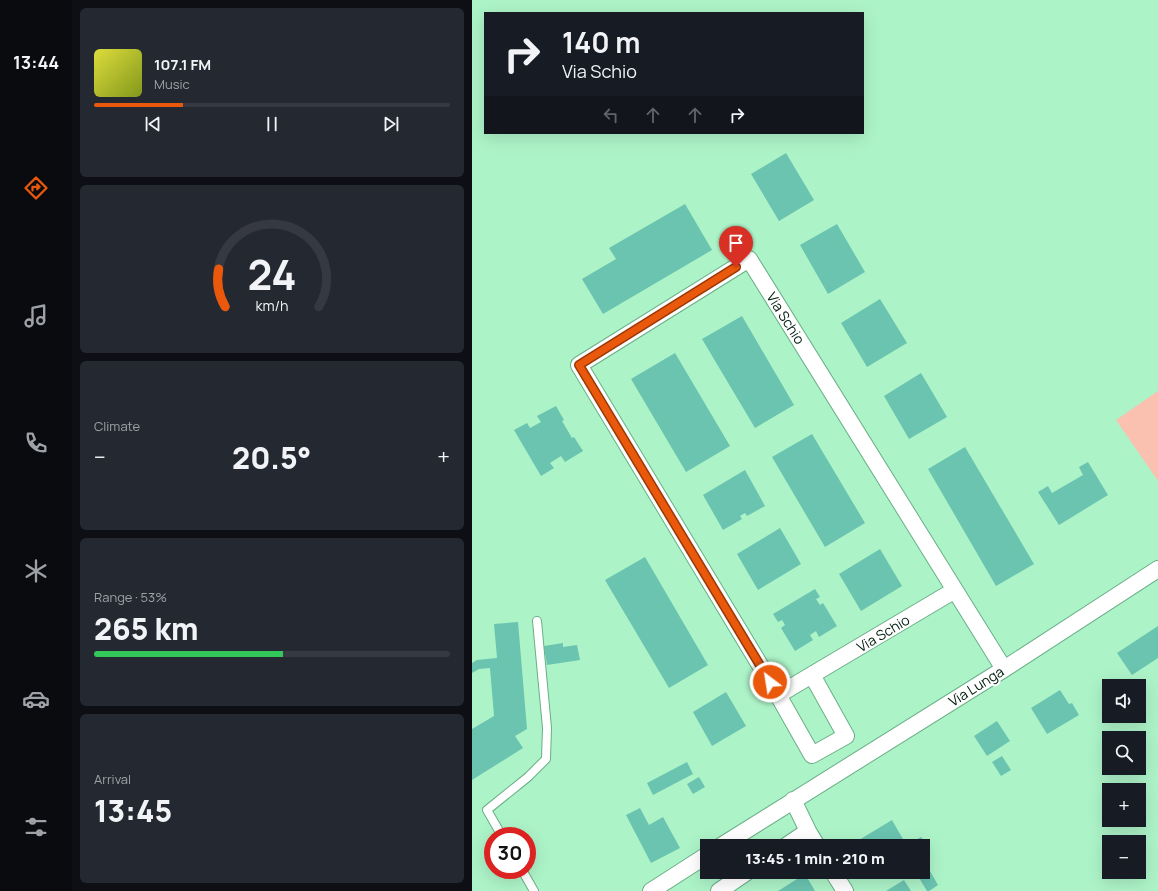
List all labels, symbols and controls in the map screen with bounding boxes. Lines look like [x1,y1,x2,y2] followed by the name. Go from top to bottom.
[562,23,641,61] text: 140 m
[496,28,548,80] icon: right
[13,50,59,74] text: 13:44
[154,54,211,75] text: 107.1 FM
[562,59,637,83] text: Via Schio
[154,75,190,93] text: Music
[600,104,622,126] icon: left
[642,104,664,126] icon: ahead
[684,104,706,126] icon: ahead
[726,104,748,126] icon: right
[142,113,164,135] icon: previous
[261,113,283,135] icon: pause
[380,113,402,135] icon: next
[22,174,50,202] icon: directions
[719,226,753,267] pin
[725,232,747,254] icon: arrive
[247,246,297,302] text: 24
[763,288,809,348] street label: Via Schio
[255,295,289,314] text: km/h
[22,302,50,330] icon: music
[94,417,140,435] text: Climate
[22,429,50,457] icon: phone
[232,437,311,478] text: 20.5°
[94,442,106,472] text: −
[437,442,450,472] text: +
[22,557,50,585] icon: climate
[94,588,167,606] text: Range · 53%
[94,608,199,649] text: 265 km
[853,610,913,656] street label: Via Schio
[749,661,791,703] position arrow
[945,662,1007,710] street label: Via Lunga
[1102,679,1146,879] map controls
[1102,679,1146,723] button: sound
[22,685,50,713] icon: car
[1102,731,1146,775] button: search
[94,770,131,788] text: Arrival
[1102,783,1146,827] button: +
[94,790,172,831] text: 13:45
[22,813,50,841] icon: filters
[484,827,536,879] speed limit sign: 30
[1102,835,1146,879] button: −
[745,848,885,869] text: 13:45 · 1 min · 210 m

